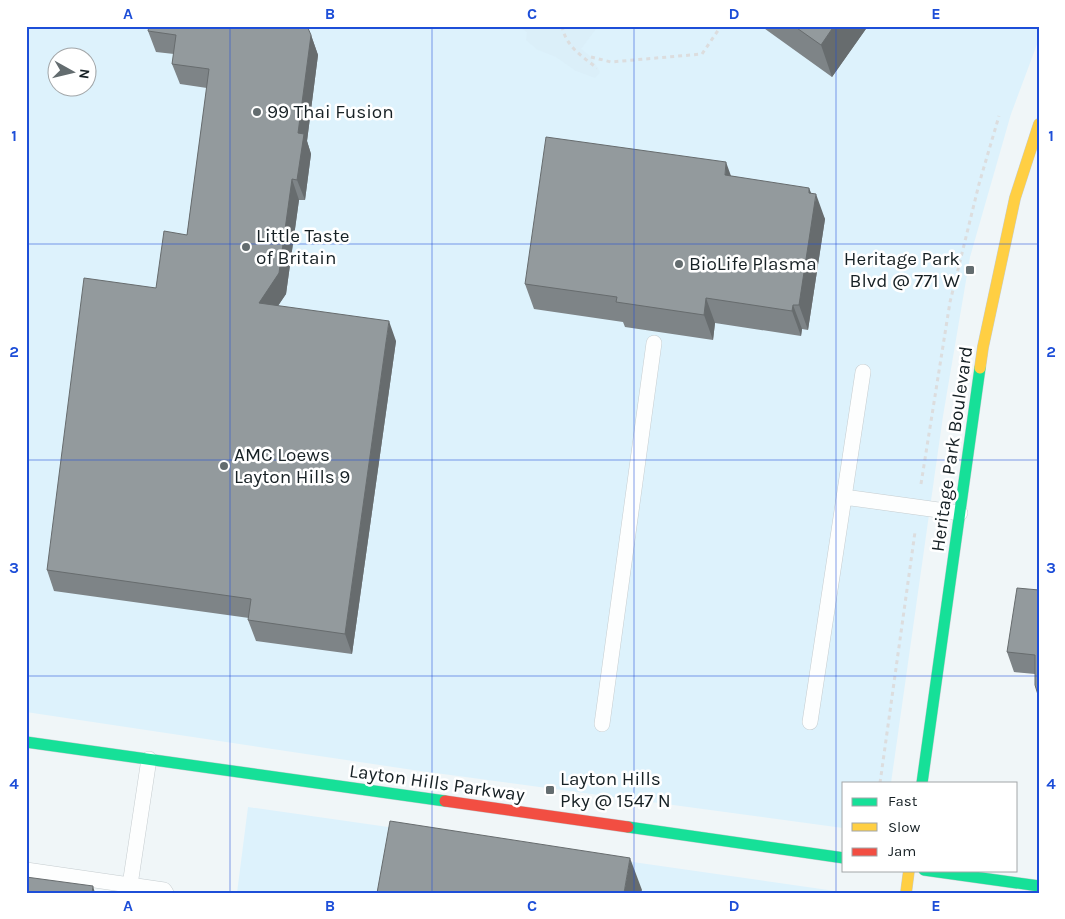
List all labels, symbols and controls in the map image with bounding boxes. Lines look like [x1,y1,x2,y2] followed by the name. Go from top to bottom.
[123,4,133,23] text: A
[325,4,335,23] text: B
[527,4,537,23] text: C
[729,4,740,23] text: D
[931,4,941,23] text: E
[48,48,98,98] north arrow
[75,68,93,80] text: N
[267,101,394,123] place label: 99 Thai Fusion
[251,106,263,118] marker: 99 Thai Fusion
[11,126,17,145] text: 1
[1048,126,1054,145] text: 1
[256,225,350,269] place label: Little Taste of Britain
[240,241,252,253] marker: Little Taste of Britain
[844,248,960,292] place label: Heritage Park Blvd @ 771 W
[689,253,817,275] place label: BioLife Plasma
[673,258,685,270] marker: BioLife Plasma
[964,264,976,276] marker: Heritage Park Blvd @ 771 W
[9,342,19,361] text: 2
[1046,342,1056,361] text: 2
[927,345,977,553] street label: Heritage Park Boulevard
[234,444,350,488] place label: AMC Loews Layton Hills 9
[218,460,230,472] marker: AMC Loews Layton Hills 9
[9,558,19,577] text: 3
[1046,558,1056,577] text: 3
[348,760,526,806] street label: Layton Hills Parkway
[560,768,671,812] place label: Layton Hills Pky @ 1547 N
[9,774,19,793] text: 4
[1046,774,1056,793] text: 4
[842,782,1018,872] legend
[544,784,556,796] marker: Layton Hills Pky @ 1547 N
[888,792,918,810] text: Fast
[888,818,920,836] text: Slow
[888,842,916,860] text: Jam
[123,896,133,915] text: A
[325,896,335,915] text: B
[527,896,537,915] text: C
[729,896,740,915] text: D
[931,896,941,915] text: E

